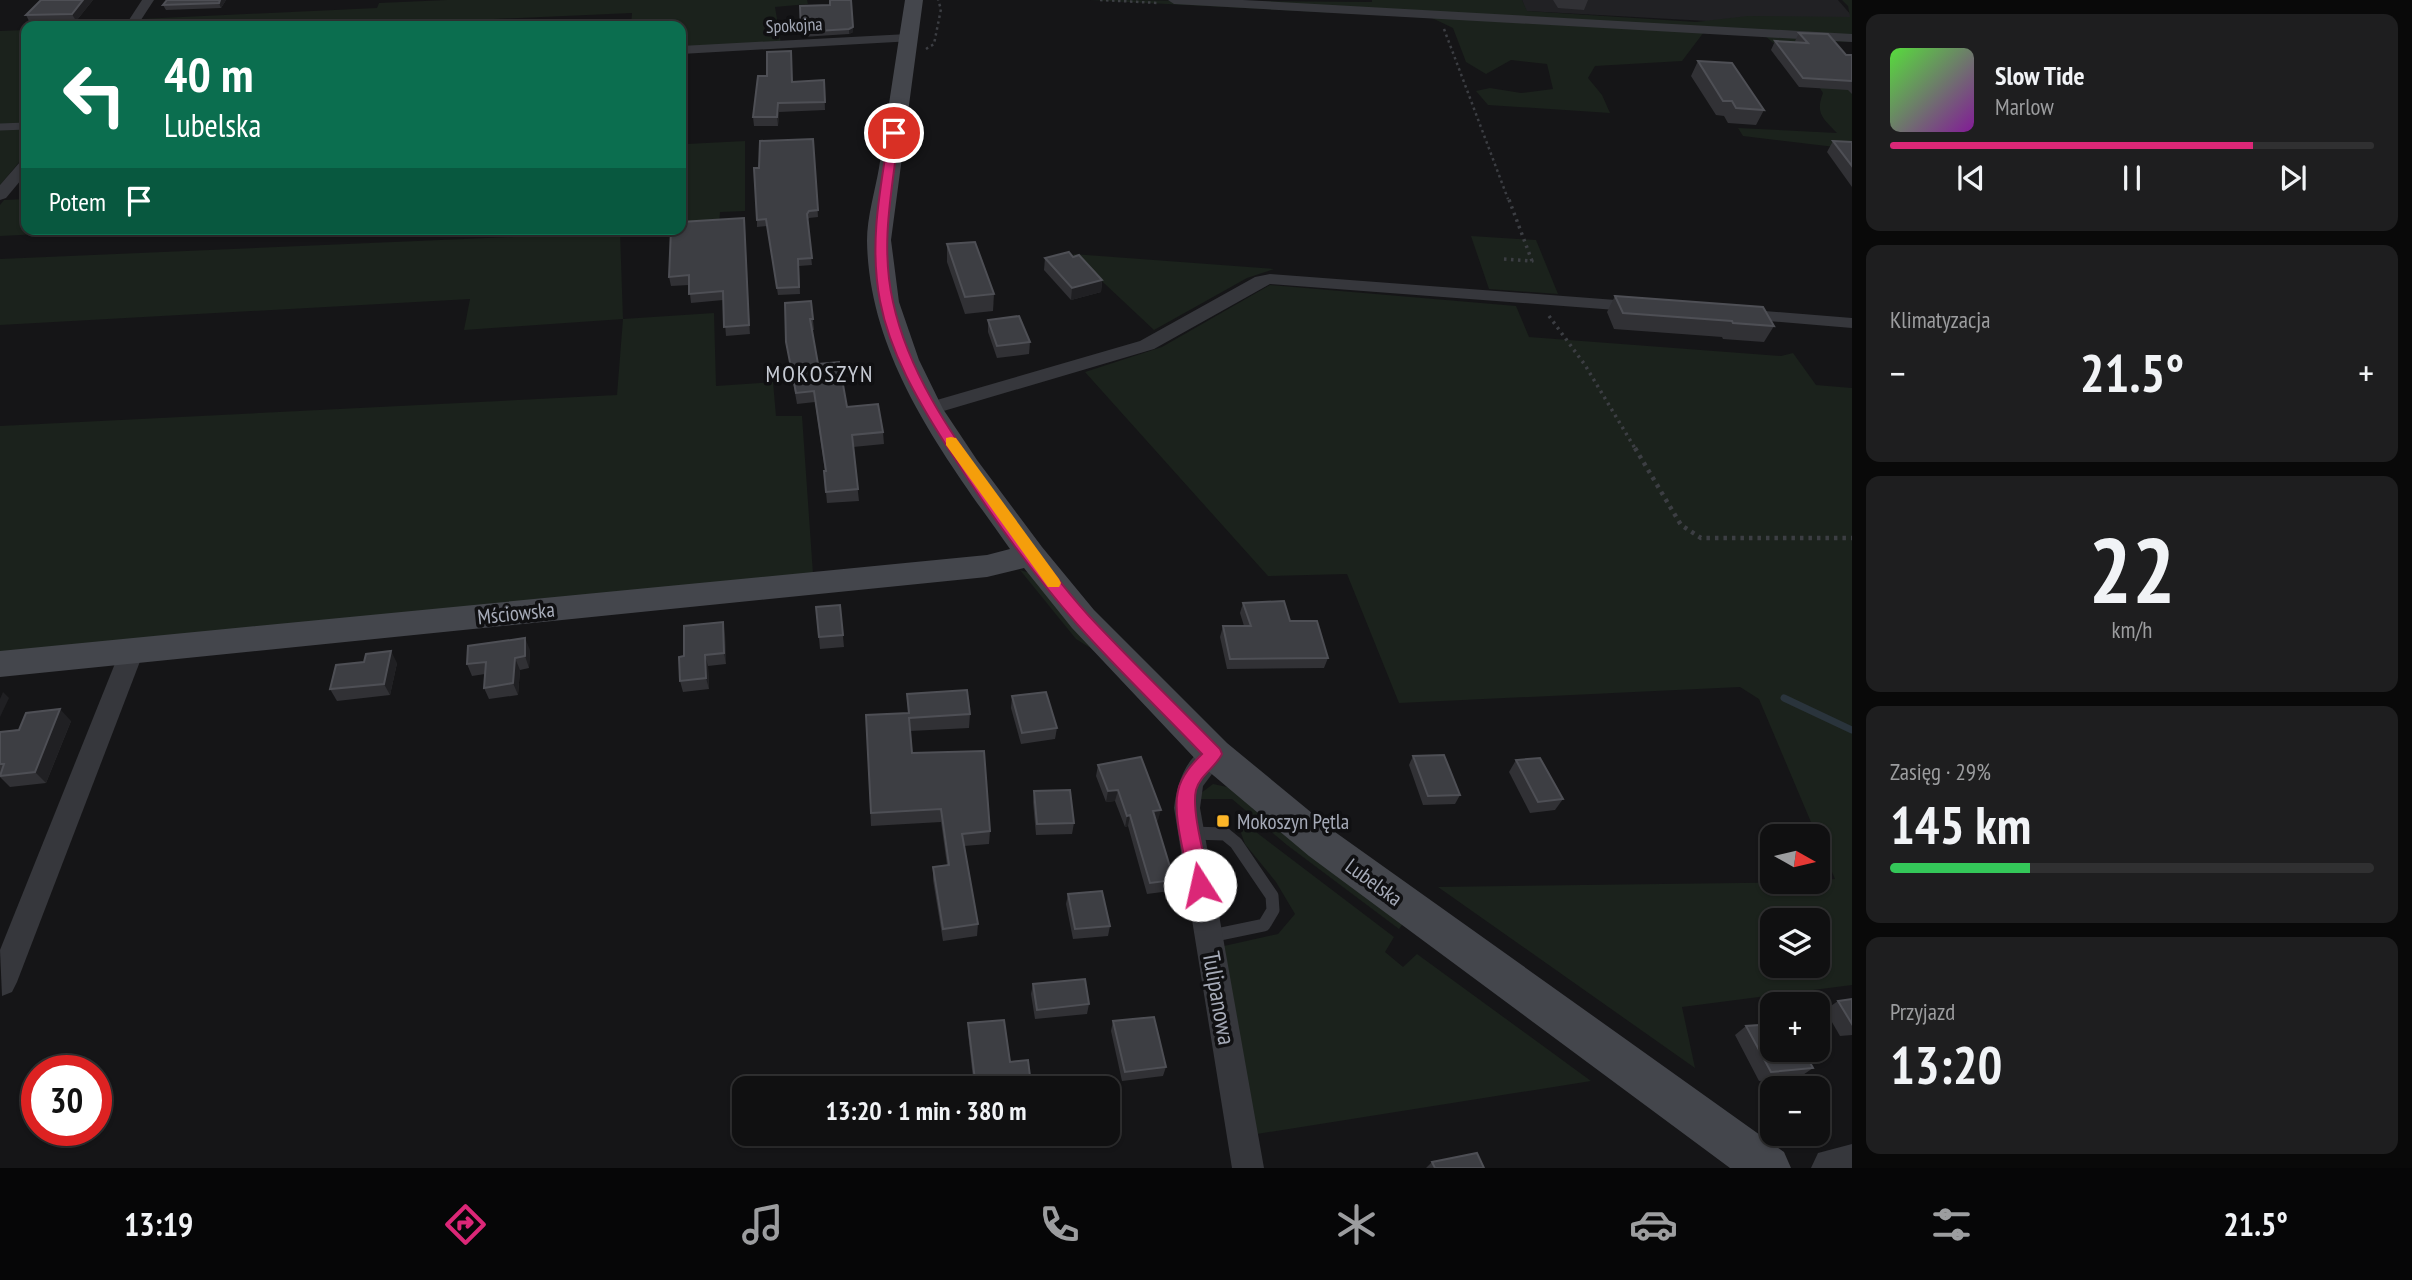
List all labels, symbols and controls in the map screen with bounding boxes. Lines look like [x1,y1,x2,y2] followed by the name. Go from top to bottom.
[765,12,823,38] street label: Spokojna
[164,42,253,106] text: 40 m
[49,49,140,140] icon: left
[1995,59,2085,92] text: Slow Tide
[1995,92,2054,121] text: Marlow
[864,103,924,163] pin
[164,104,261,146] text: Lubelska
[875,114,913,152] icon: arrive
[1952,159,1990,197] icon: previous
[2113,159,2151,197] icon: pause
[2274,159,2312,197] icon: next
[120,182,158,220] icon: arrive
[49,185,106,218] text: Potem
[1890,305,1990,334] text: Klimatyzacja
[2080,339,2184,406] text: 21.5°
[1890,348,1906,397] text: −
[2358,348,2374,397] text: +
[766,359,875,388] district label: MOKOSZYN
[2089,510,2176,628] text: 22
[476,596,556,630] street label: Mściowska
[2112,615,2152,644] text: km/h
[1890,757,1991,786] text: Zasięg · 29%
[1890,791,2031,858] text: 145 km
[1237,808,1349,835] place label: Mokoszyn Pętla
[1215,813,1231,829] marker: Mokoszyn Pętla
[1760,824,1830,894] north arrow
[1760,824,1830,1146] map controls
[1163,848,1237,922] position arrow
[1340,852,1408,912] street label: Lubelska
[1760,908,1830,978] button: layers
[1196,949,1242,1047] street label: Tulipanowa
[1760,992,1830,1062] button: +
[1890,997,1955,1026] text: Przyjazd
[1890,1031,2002,1098] text: 13:20
[21,1055,112,1146] speed limit sign: 30
[1760,1076,1830,1146] button: −
[826,1094,1026,1127] text: 13:20 · 1 min · 380 m
[441,1200,490,1249] icon: directions
[738,1200,787,1249] icon: music
[1035,1200,1084,1249] icon: phone
[1332,1200,1381,1249] icon: climate
[1629,1200,1678,1249] icon: car
[1927,1200,1976,1249] icon: filters
[124,1203,193,1245] text: 13:19
[2224,1203,2288,1245] text: 21.5°

